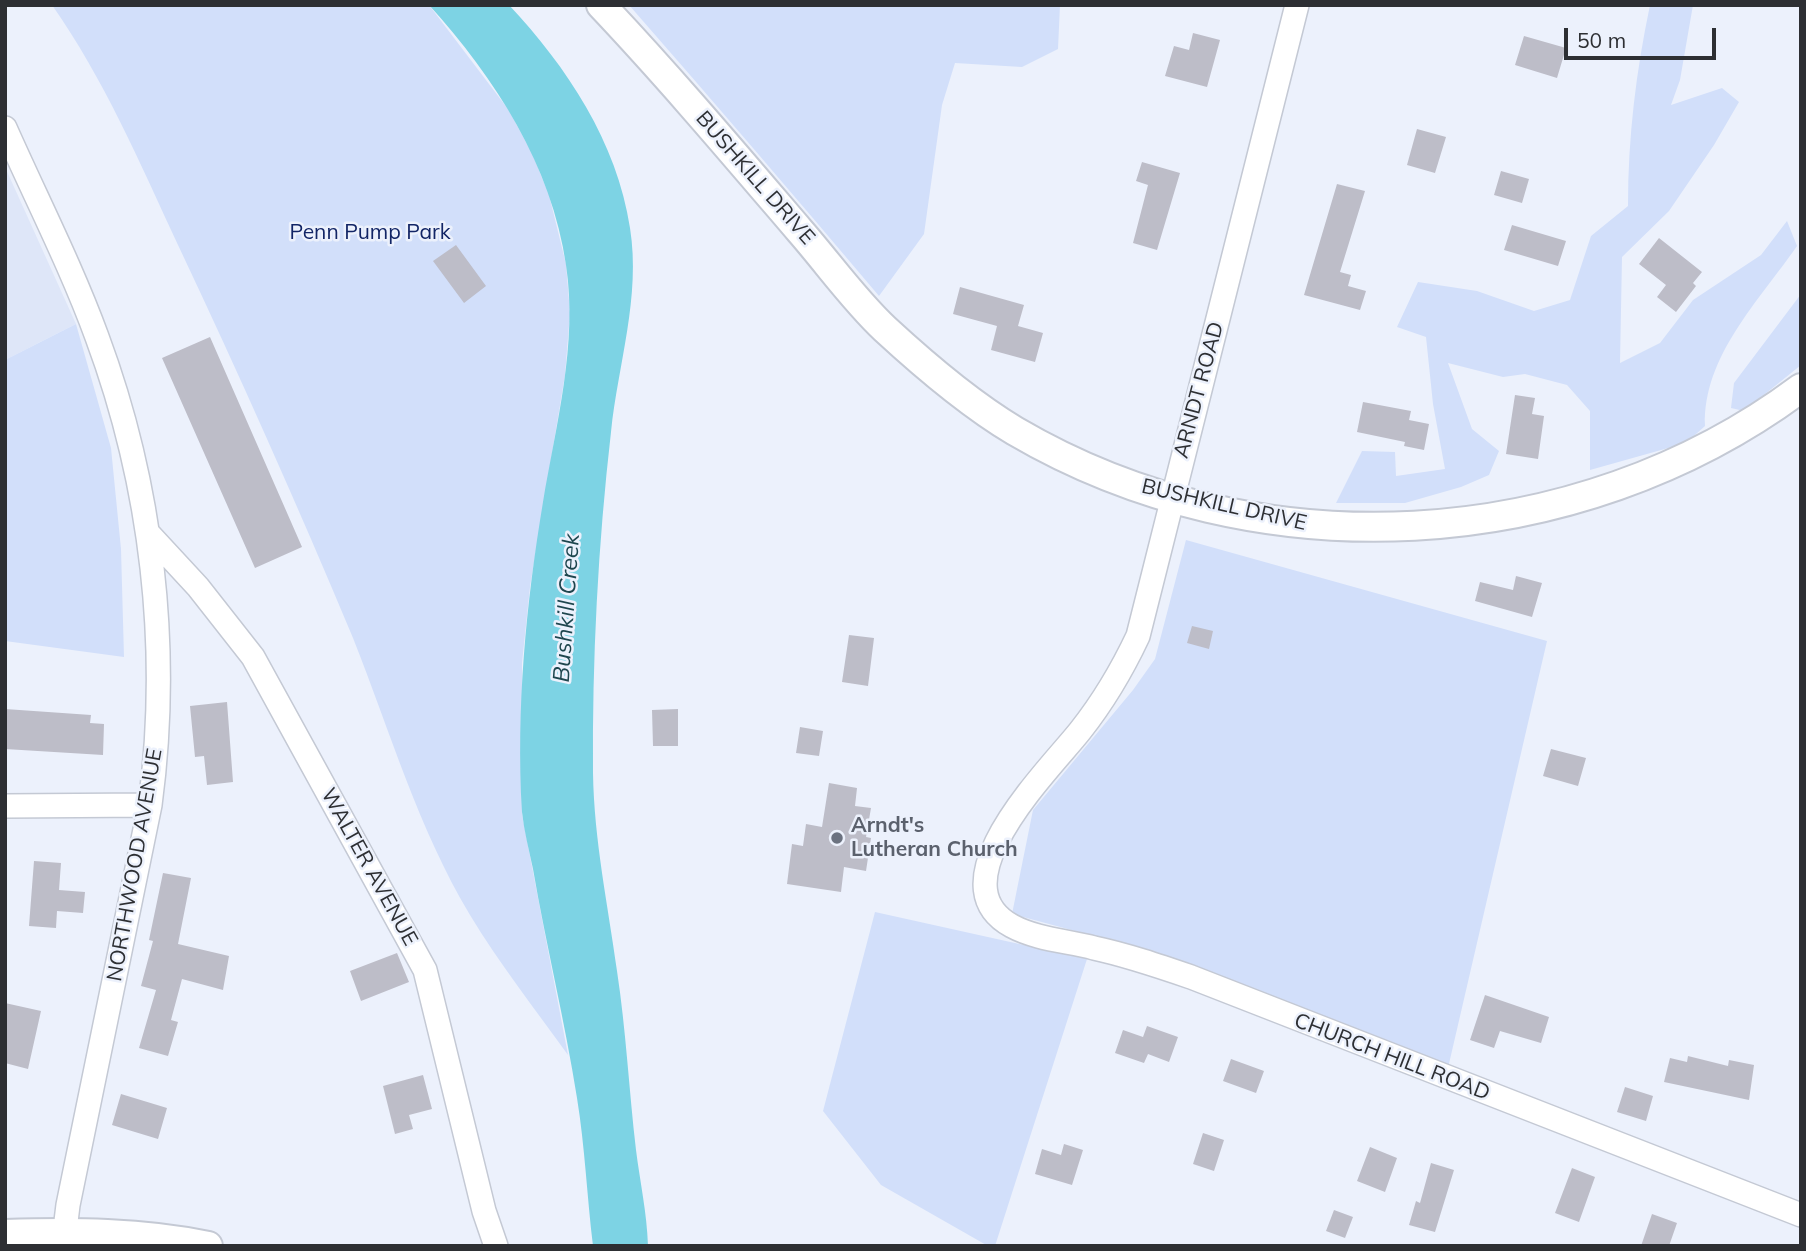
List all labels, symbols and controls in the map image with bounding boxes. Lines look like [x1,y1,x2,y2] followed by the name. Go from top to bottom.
[1568,14,1720,58] scale bar
[1577,27,1626,53] text: 50 m
[690,106,820,250] street label: BUSHKILL DRIVE
[289,220,451,246] park label: Penn Pump Park
[1169,319,1229,461] street label: ARNDT ROAD
[1139,474,1309,536] street label: BUSHKILL DRIVE
[548,533,586,683] water label: Bushkill Creek
[102,747,168,983] street label: NORTHWOOD AVENUE
[315,784,423,950] street label: WALTER AVENUE
[851,813,1018,863] place label: Arndt's Lutheran Church
[829,830,845,846] marker: Arndt's Lutheran Church
[1291,1008,1493,1106] street label: CHURCH HILL ROAD

